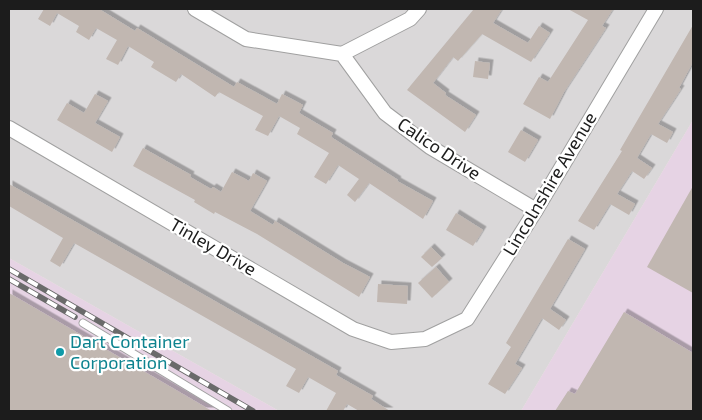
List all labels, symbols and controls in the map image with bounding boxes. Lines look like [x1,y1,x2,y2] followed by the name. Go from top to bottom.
[498,108,601,259] street label: Lincolnshire Avenue
[394,112,485,184] street label: Calico Drive
[166,213,261,280] street label: Tinley Drive
[70,330,189,373] place label: Dart Container Corporation
[54,346,66,358] marker: Dart Container Corporation

